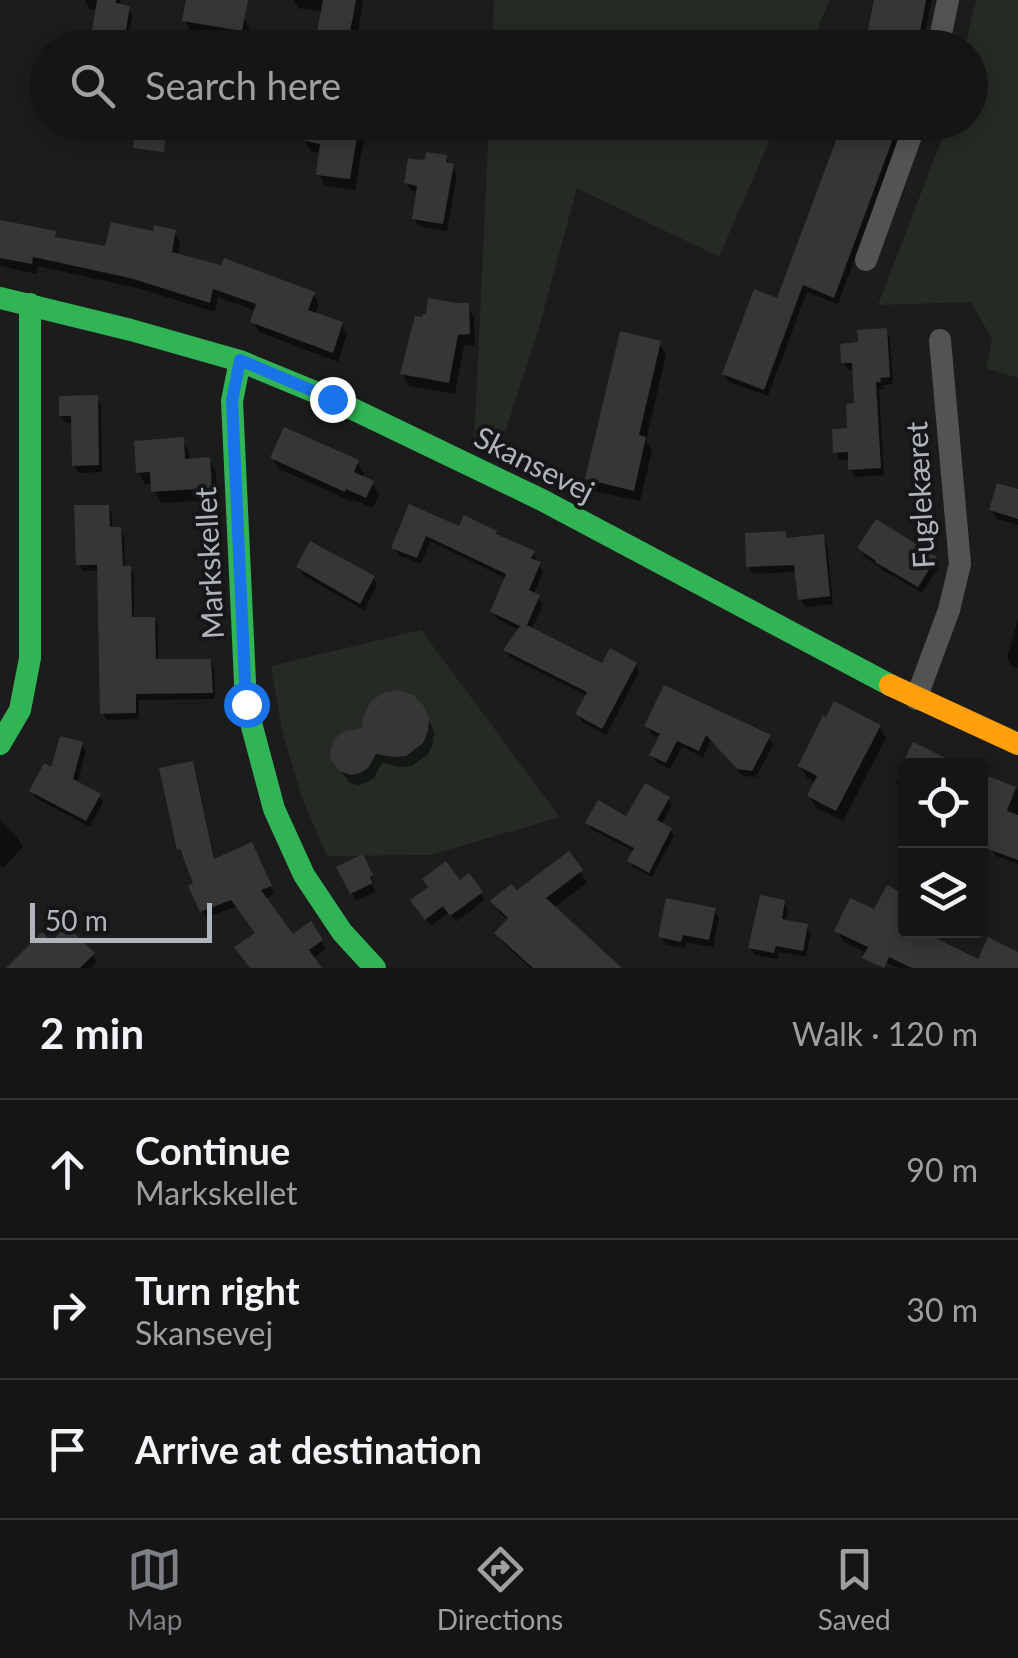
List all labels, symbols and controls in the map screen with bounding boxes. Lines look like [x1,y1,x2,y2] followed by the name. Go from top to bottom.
[30,30,988,140] search box
[65,58,120,113] icon: search
[145,62,341,108] text: Search here
[310,377,356,423] route end
[469,418,601,509] street label: Skansevej
[897,420,941,570] street label: Fuglekæret
[186,486,230,640] street label: Markskellet
[224,682,270,728] route start
[898,758,988,938] map controls
[898,758,988,848] button: locate
[898,848,988,938] button: layers
[30,898,212,943] scale bar
[45,903,108,937] text: 50 m
[40,1008,144,1058] text: 2 min
[792,1014,978,1053] text: Walk · 120 m
[135,1127,290,1173] text: Continue
[40,1142,95,1197] icon: ahead
[906,1150,978,1189] text: 90 m
[135,1173,298,1212] text: Markskellet
[135,1267,300,1313] text: Turn right
[40,1282,95,1337] icon: right
[906,1290,978,1329] text: 30 m
[135,1313,273,1352] text: Skansevej
[40,1422,95,1477] icon: arrive
[135,1426,482,1472] text: Arrive at destination
[127,1542,182,1636] tab: Map
[437,1542,563,1636] tab: Directions
[818,1542,891,1636] tab: Saved

